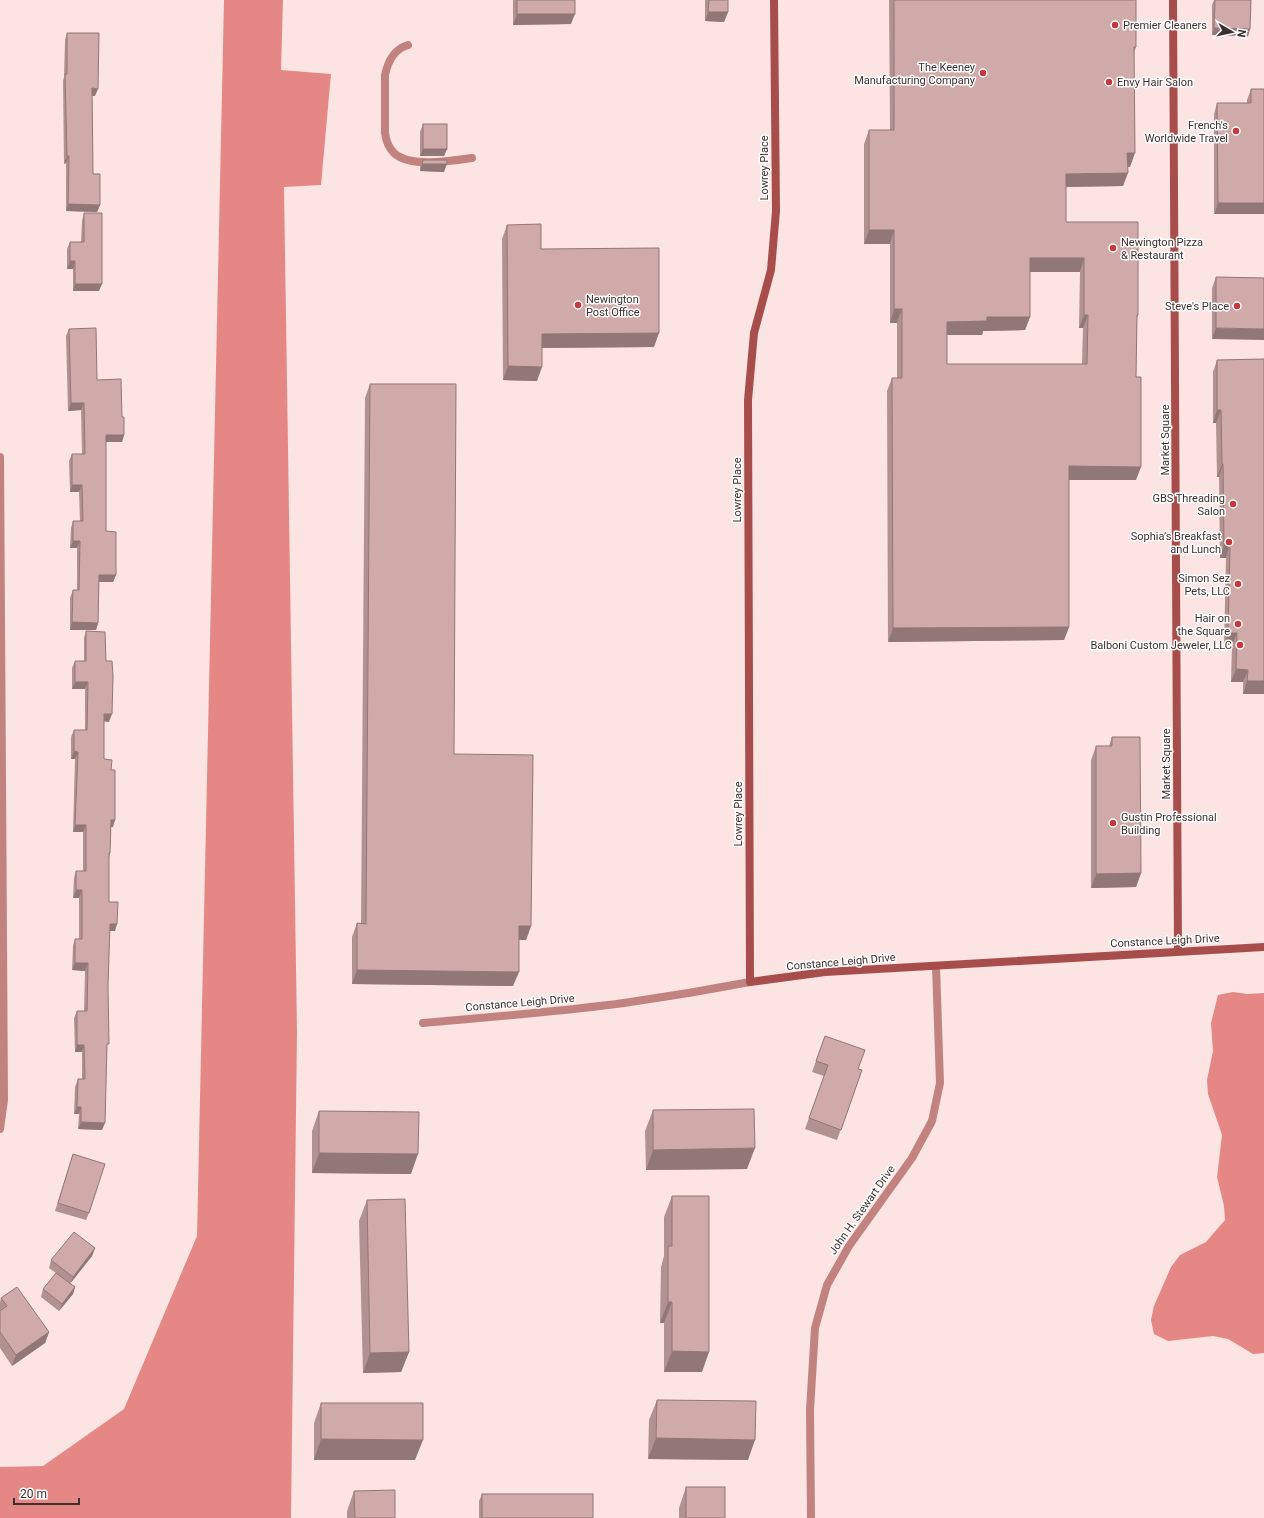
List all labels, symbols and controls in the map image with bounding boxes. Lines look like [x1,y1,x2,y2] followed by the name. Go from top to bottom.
[1212,12,1252,52] north arrow
[1123,19,1207,32] place label: Premier Cleaners
[1110,20,1120,30] marker: Premier Cleaners
[1234,29,1248,39] text: N
[854,61,976,87] place label: The Keeney Manufacturing Company
[978,68,988,78] marker: The Keeney Manufacturing Company
[1117,76,1193,89] place label: Envy Hair Salon
[1104,77,1114,87] marker: Envy Hair Salon
[1145,119,1228,145] place label: French's Worldwide Travel
[1231,126,1241,136] marker: French's Worldwide Travel
[758,135,771,200] street label: Lowrey Place
[1121,236,1203,262] place label: Newington Pizza & Restaurant
[1108,243,1118,253] marker: Newington Pizza & Restaurant
[586,293,640,319] place label: Newington Post Office
[573,300,583,310] marker: Newington Post Office
[1165,300,1229,313] place label: Steve's Place
[1232,301,1242,311] marker: Steve's Place
[1159,404,1172,476] street label: Market Square
[731,457,744,522] street label: Lowrey Place
[1152,492,1225,518] place label: GBS Threading Salon
[1228,499,1238,509] marker: GBS Threading Salon
[1131,530,1221,556] place label: Sophia’s Breakfast and Lunch
[1224,537,1234,547] marker: Sophia’s Breakfast and Lunch
[1178,572,1231,598] place label: Simon Sez Pets, LLC
[1233,579,1243,589] marker: Simon Sez Pets, LLC
[1177,612,1230,638] place label: Hair on the Square
[1233,619,1243,629] marker: Hair on the Square
[1090,639,1232,652] place label: Balboni Custom Jeweler, LLC
[1235,640,1245,650] marker: Balboni Custom Jeweler, LLC
[1160,728,1173,800] street label: Market Square
[732,781,745,846] street label: Lowrey Place
[1121,811,1217,837] place label: Gustin Professional Building
[1108,818,1118,828] marker: Gustin Professional Building
[1110,932,1220,950] street label: Constance Leigh Drive
[786,951,896,973] street label: Constance Leigh Drive
[465,992,575,1014] street label: Constance Leigh Drive
[826,1163,898,1257] street label: John H. Stewart Drive
[14,1480,79,1506] scale bar
[20,1487,47,1501] text: 20 m

